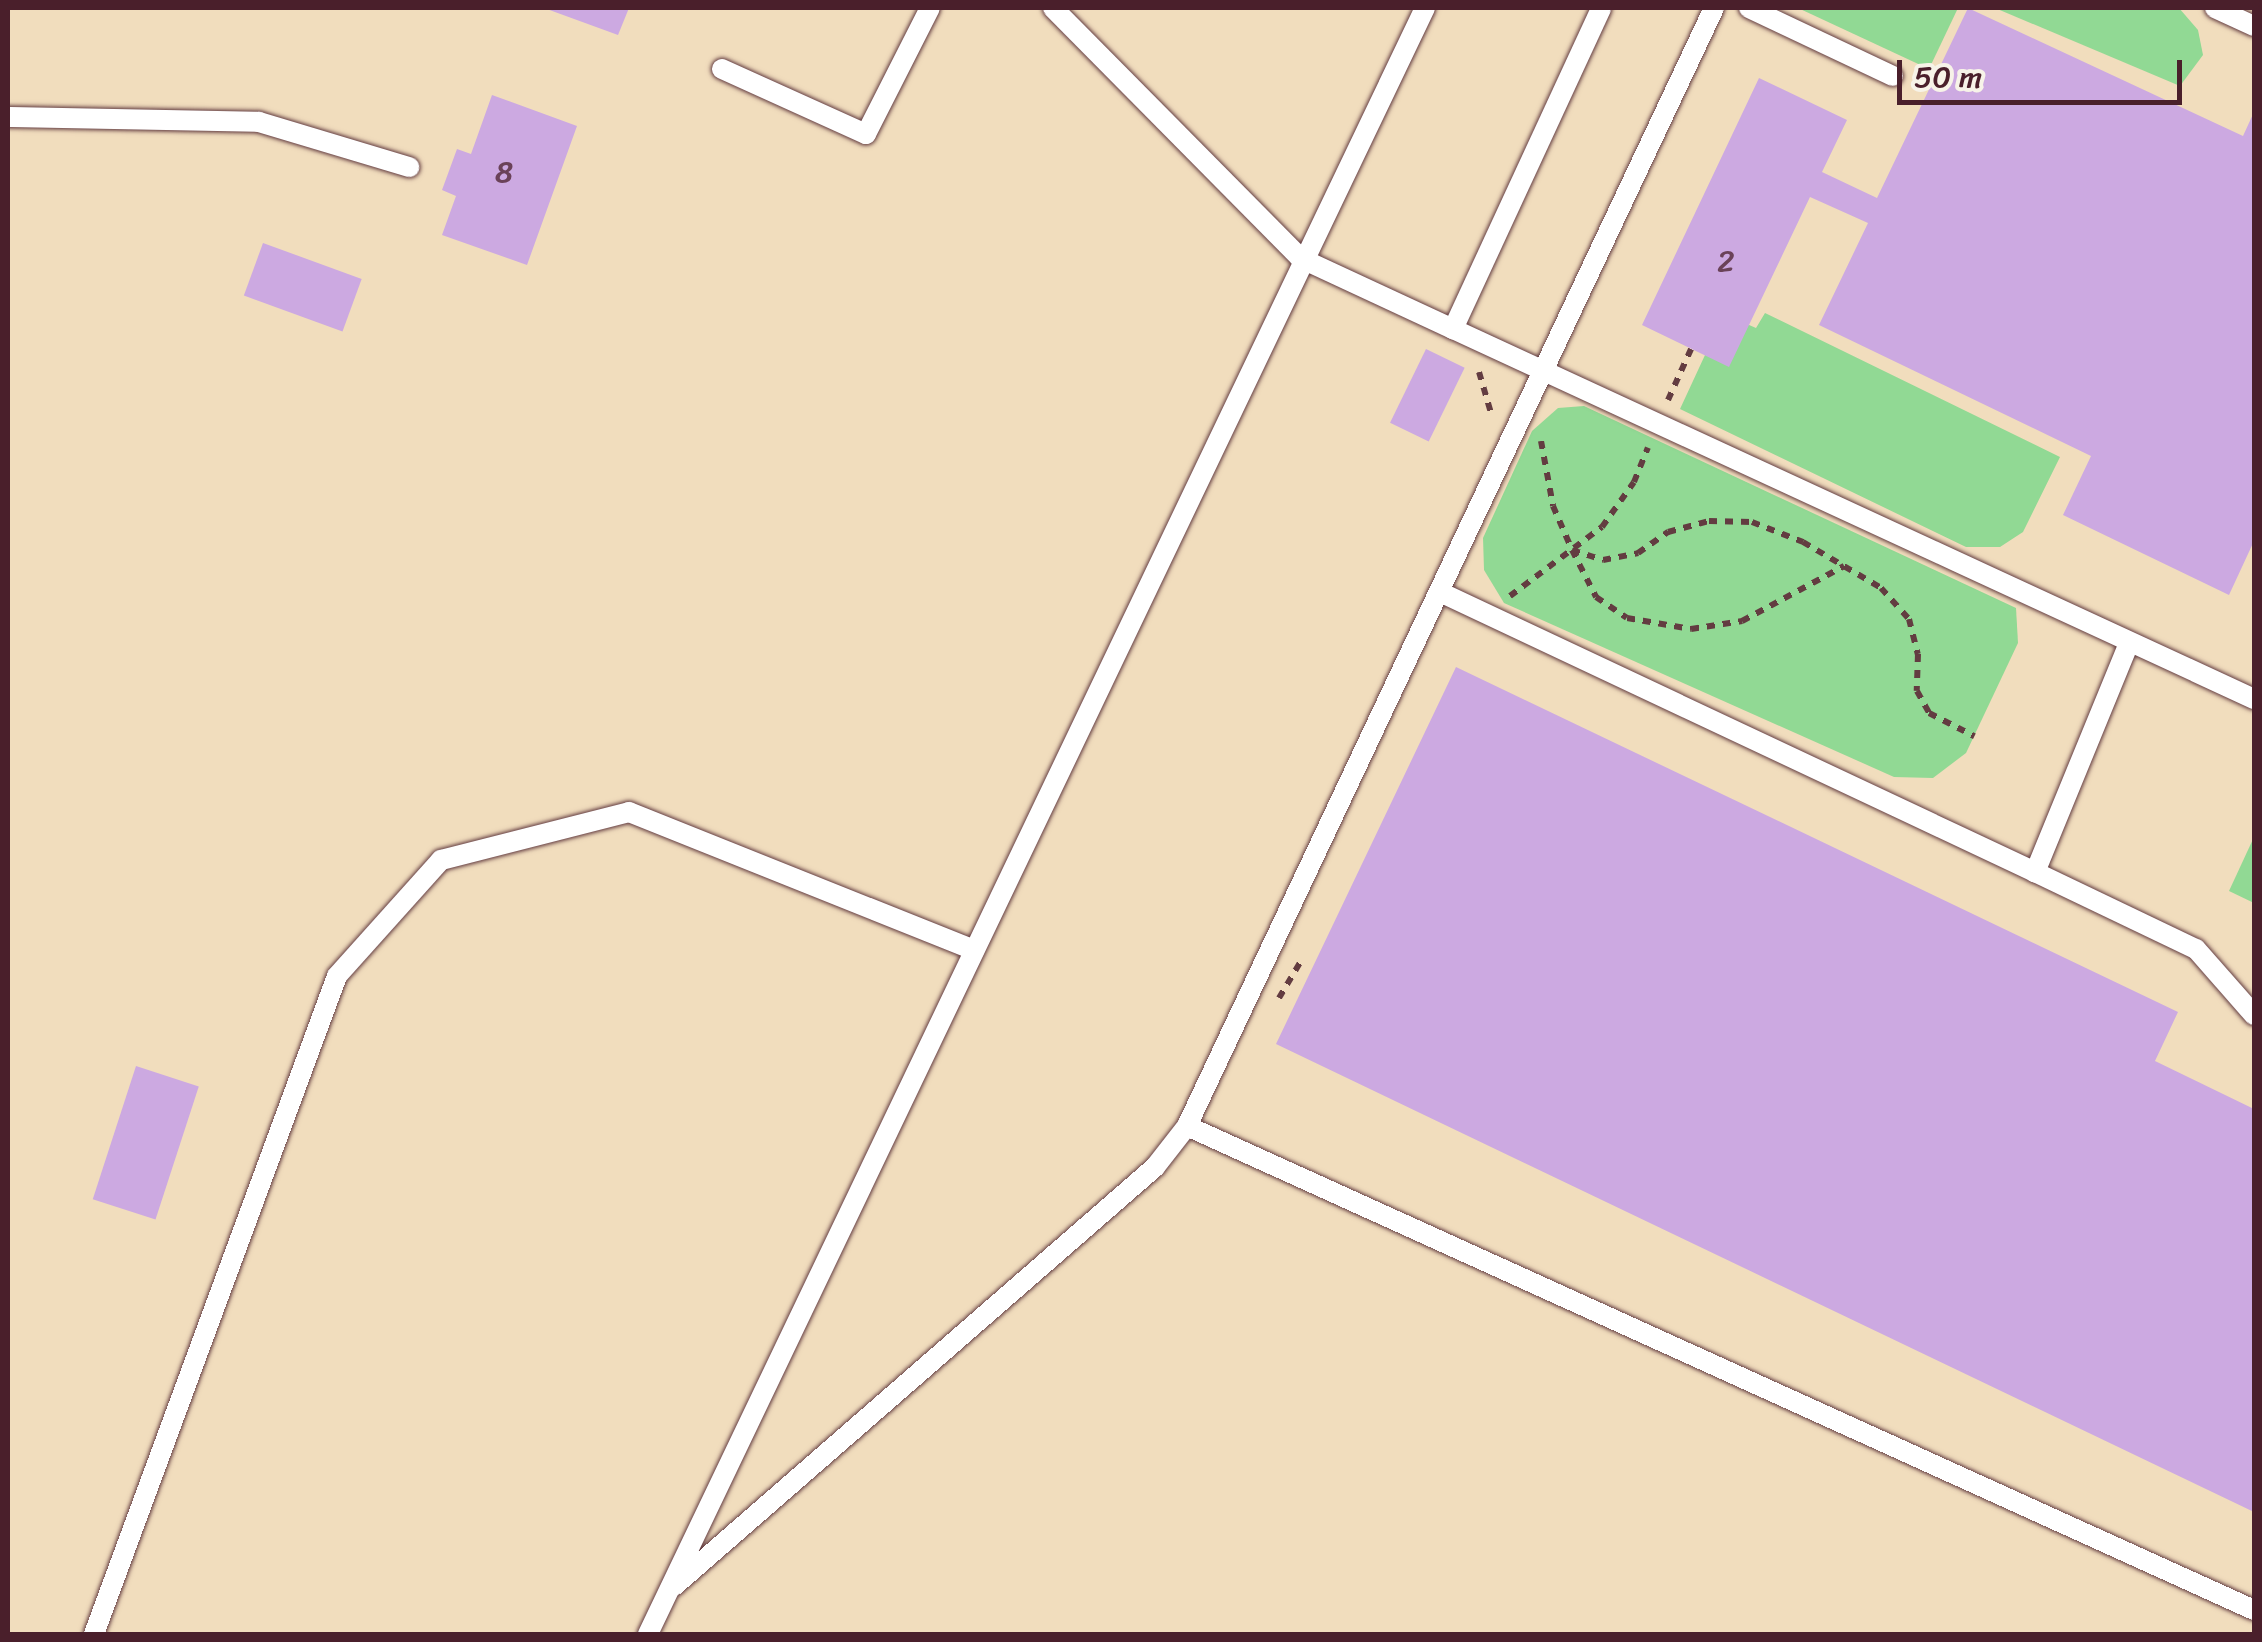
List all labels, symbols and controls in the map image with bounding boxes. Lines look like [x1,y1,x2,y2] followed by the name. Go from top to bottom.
[1902,40,2187,102] scale bar
[1914,50,1982,104] text: 50 m
[495,154,513,190] house number: 8
[1717,243,1735,279] house number: 2

